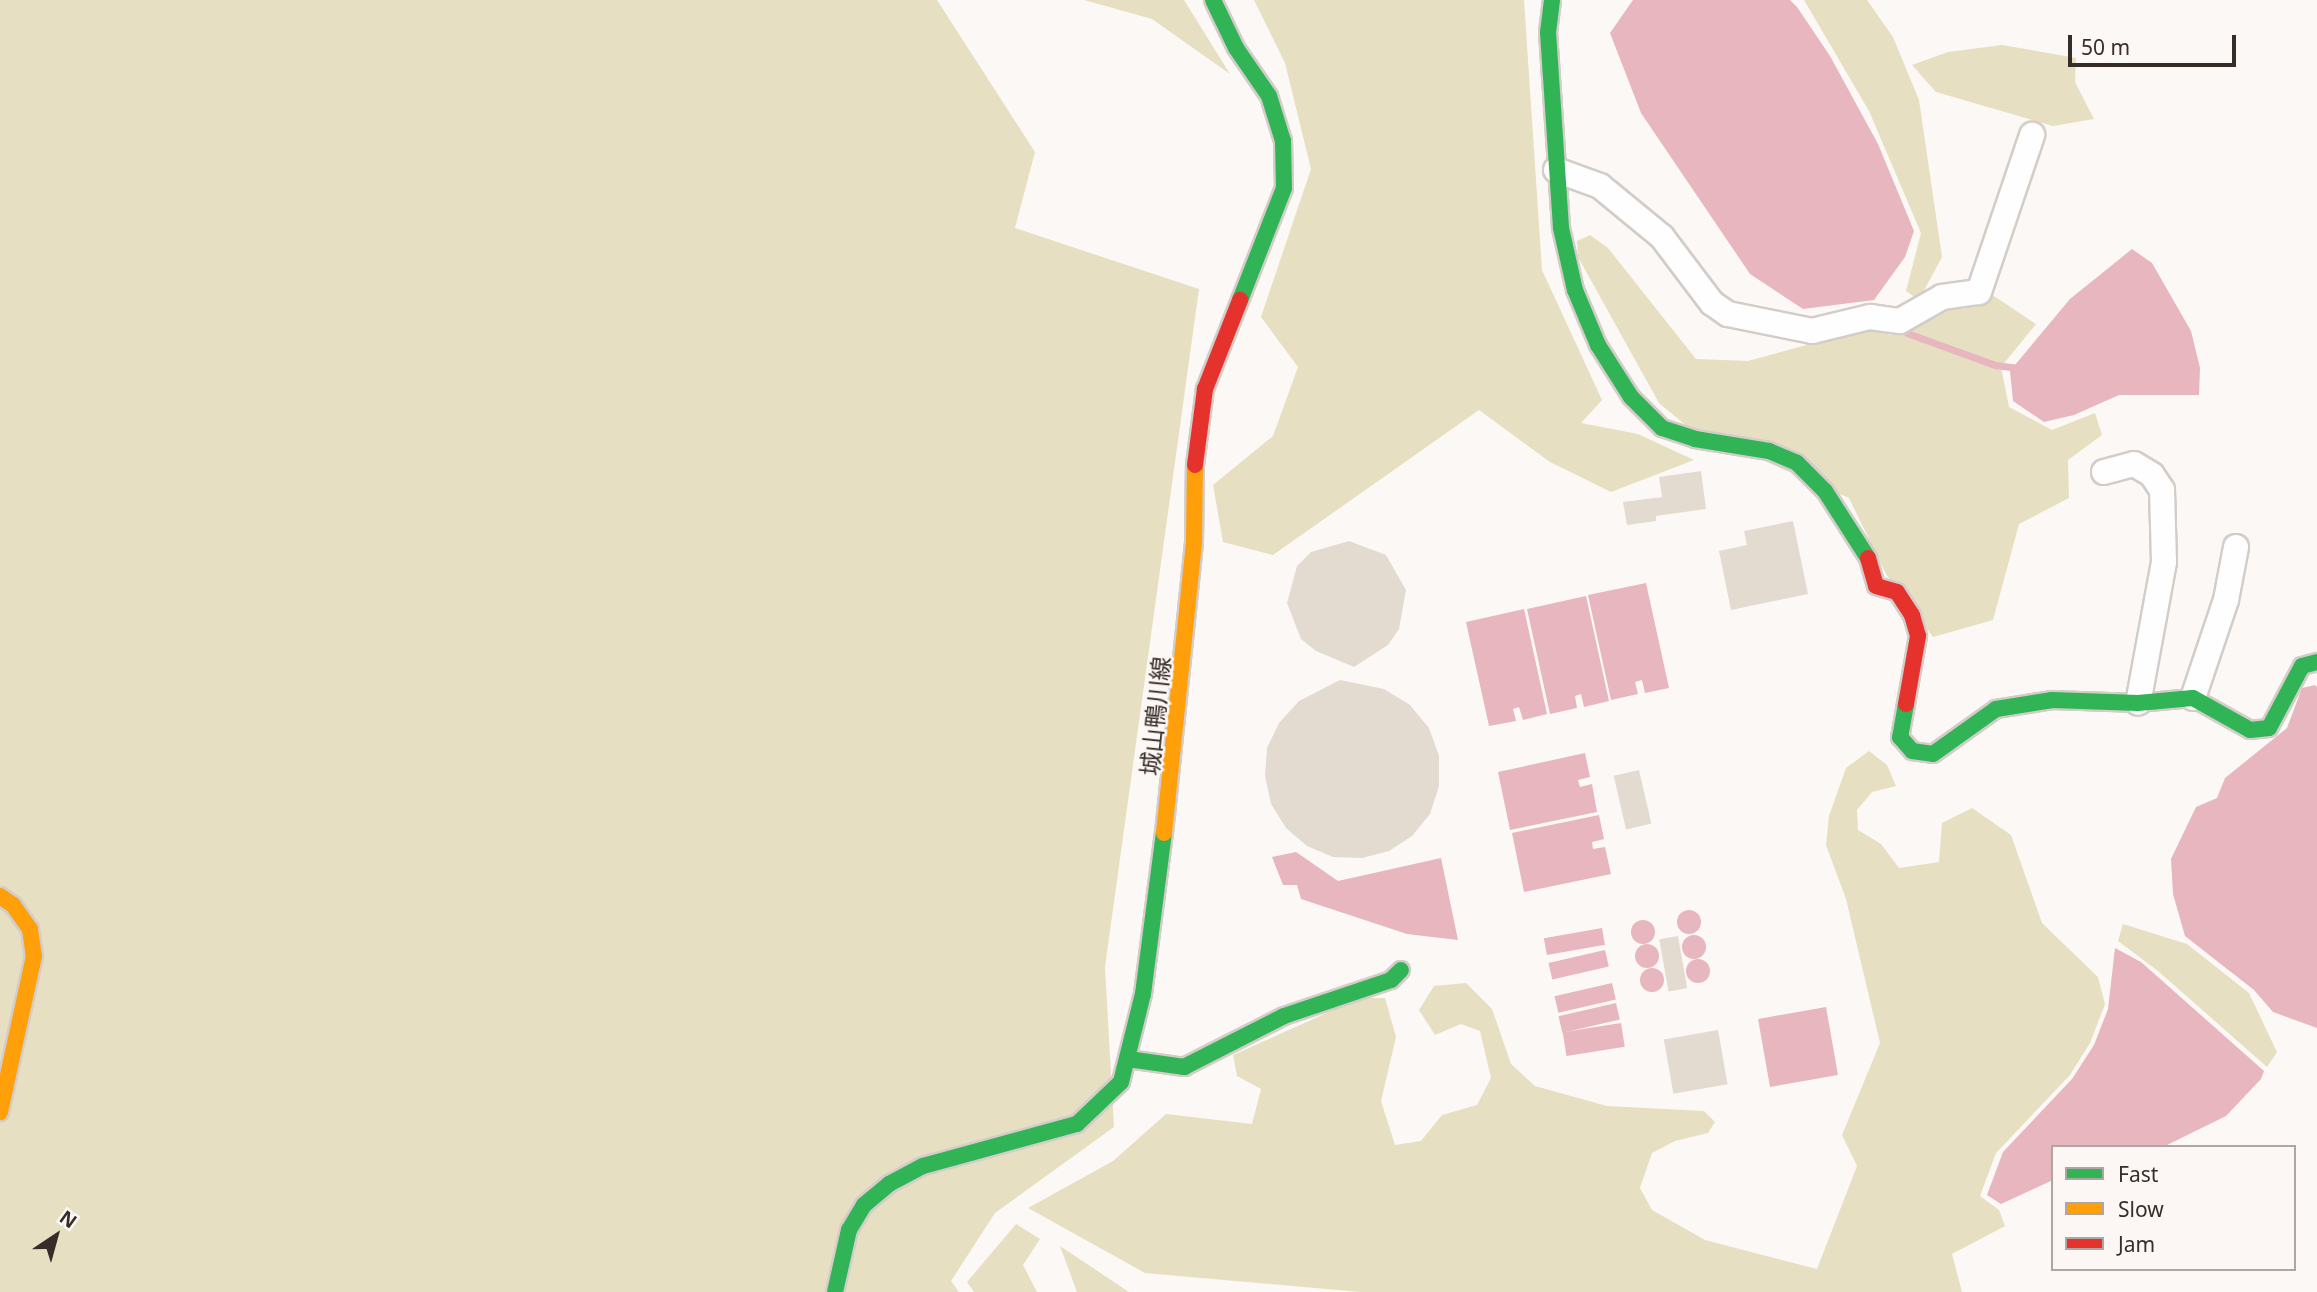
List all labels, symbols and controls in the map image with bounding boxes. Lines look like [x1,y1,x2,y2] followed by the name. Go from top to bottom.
[2072,21,2240,65] scale bar
[2081,33,2130,61] text: 50 m
[1134,655,1176,777] street label: 城山鴨川線
[2051,1145,2296,1271] legend
[2118,1160,2158,1188] text: Fast
[2118,1195,2164,1223] text: Slow
[21,1201,91,1271] north arrow
[54,1204,82,1234] text: N
[2118,1230,2155,1258] text: Jam

